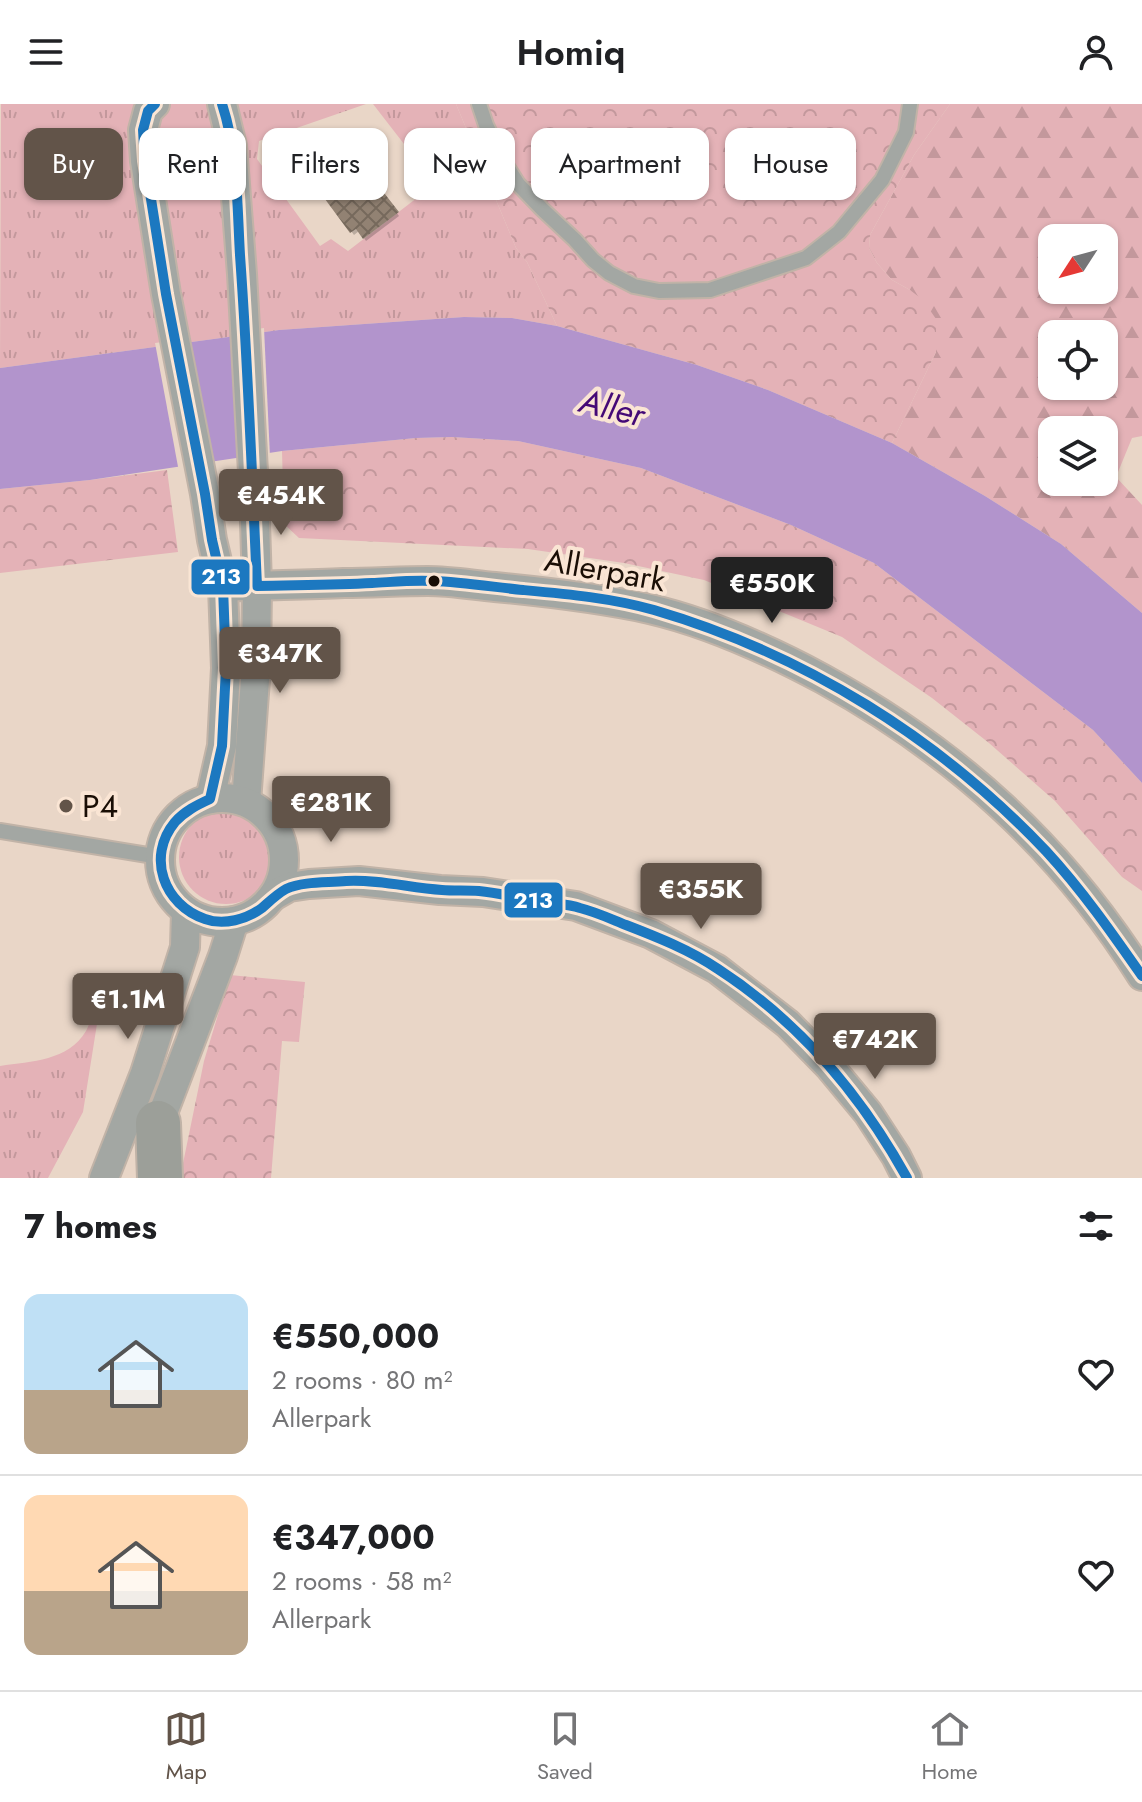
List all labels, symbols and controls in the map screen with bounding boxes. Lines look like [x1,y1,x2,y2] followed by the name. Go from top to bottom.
[517,26,625,78] text: Homiq
[24,30,68,74] icon: menu
[1074,30,1118,74] icon: person
[24,128,123,200] chip: Buy
[139,128,246,200] chip: Rent
[262,128,388,200] chip: Filters
[404,128,515,200] chip: New
[531,128,709,200] chip: Apartment
[725,128,856,200] chip: House
[1038,224,1118,304] north arrow
[1038,224,1118,496] map controls
[1038,320,1118,400] button: locate
[573,376,651,440] water label: Aller
[1038,416,1118,496] button: layers
[225,469,337,537] pin: €454K
[237,476,325,514] text: €454K
[541,537,670,603] street label: Allerpark
[716,557,828,625] pin: €550K
[190,558,251,596] line badge: 213
[201,560,241,592] text: 213
[729,564,815,602] text: €550K
[426,573,442,589] unlabelled marker
[224,627,336,695] pin: €347K
[237,634,323,672] text: €347K
[275,776,387,844] pin: €281K
[82,783,118,829] place label: P4
[290,783,372,821] text: €281K
[57,797,75,815] marker: P4
[645,863,757,931] pin: €355K
[659,870,743,908] text: €355K
[503,881,564,919] line badge: 213
[513,884,553,916] text: 213
[72,973,184,1041] pin: €1.1M
[90,980,166,1018] text: €1.1M
[819,1013,931,1081] pin: €742K
[832,1020,918,1058] text: €742K
[24,1202,157,1251] text: 7 homes
[1074,1204,1118,1248] icon: filters
[272,1312,439,1361] text: €550,000
[88,1326,184,1422] icon: home
[1074,1352,1118,1396] icon: heart
[272,1361,453,1399] text: 2 rooms · 80 m²
[272,1399,371,1437] text: Allerpark
[272,1513,435,1562] text: €347,000
[88,1527,184,1623] icon: home
[1074,1553,1118,1597] icon: heart
[272,1562,452,1600] text: 2 rooms · 58 m²
[272,1600,371,1638] text: Allerpark
[164,1707,208,1787] tab: Map
[537,1707,593,1787] tab: Saved
[921,1707,978,1787] tab: Home

